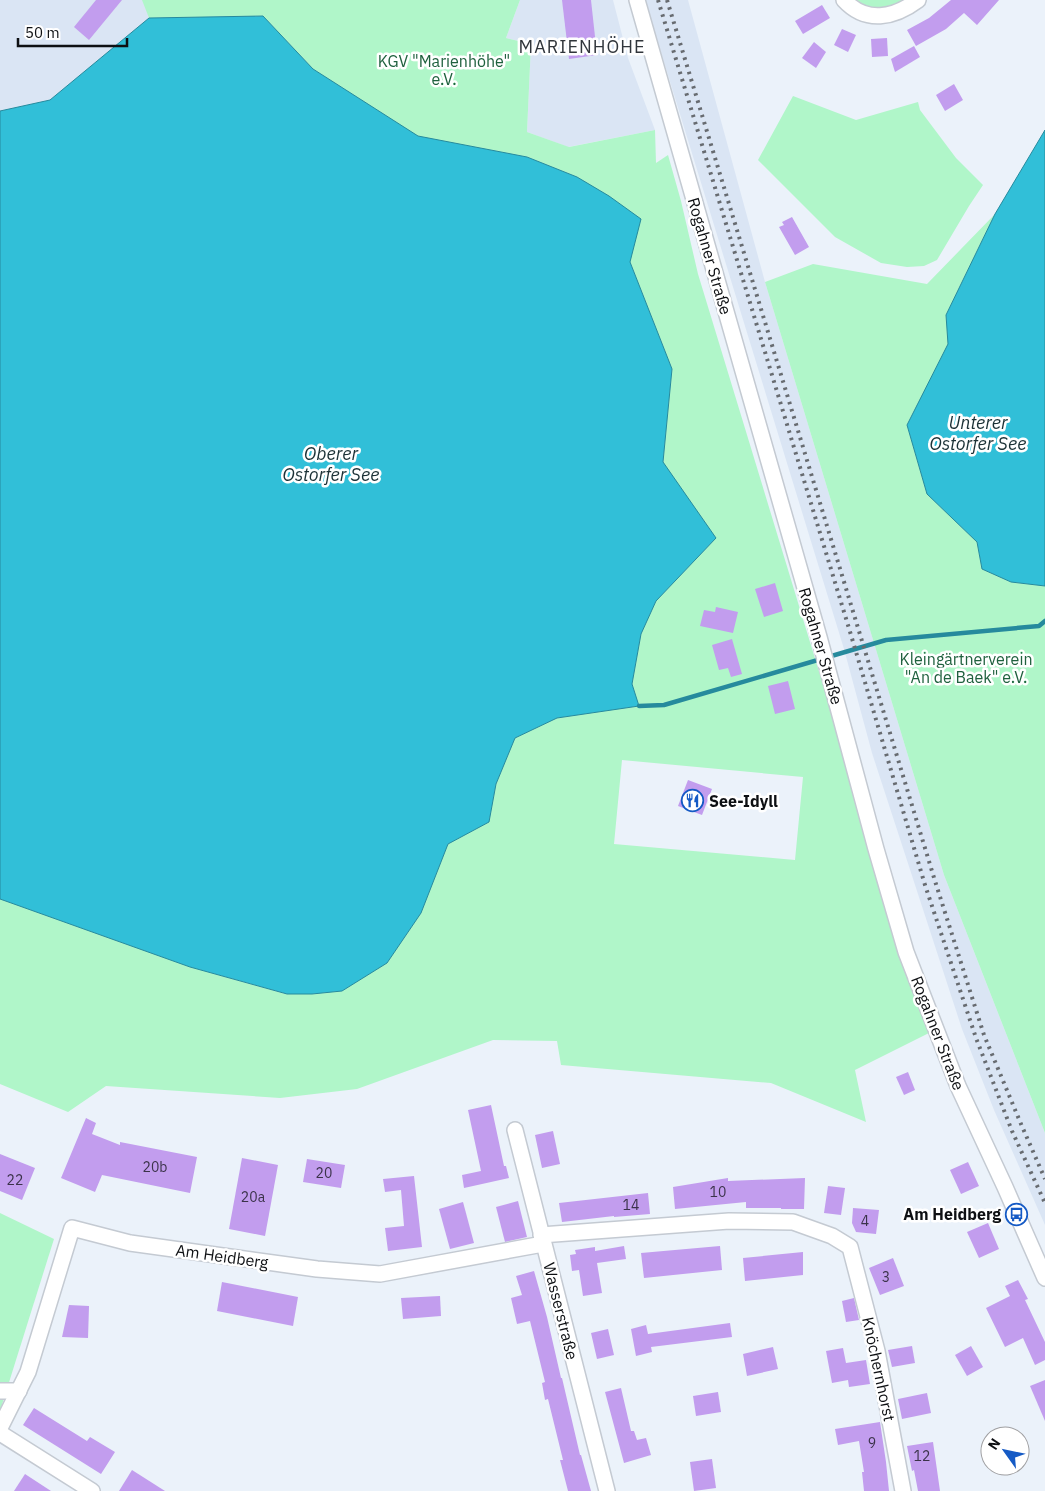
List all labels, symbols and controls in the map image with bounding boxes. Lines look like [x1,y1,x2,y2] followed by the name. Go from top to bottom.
[18,15,126,47] scale bar
[25,23,60,42] text: 50 m
[519,35,645,58] district label: MARIENHÖHE
[378,51,510,89] park label: KGV "Marienhöhe" e.V.
[684,195,736,317] street label: Rogahner Straße
[930,411,1026,455] water label: Unterer Ostorfer See
[283,442,379,486] water label: Oberer Ostorfer See
[795,585,847,707] street label: Rogahner Straße
[900,649,1032,687] park label: Kleingärtnerverein "An de Baek" e.V.
[681,789,705,813] restaurant icon: See-Idyll
[709,791,778,811] place label: See-Idyll
[907,973,969,1093] street label: Rogahner Straße
[143,1158,167,1176] house number: 20b
[316,1164,332,1182] house number: 20
[7,1171,23,1189] house number: 22
[710,1183,726,1201] house number: 10
[241,1188,266,1206] house number: 20a
[623,1196,639,1214] house number: 14
[1005,1202,1029,1226] bus stop icon: Am Heidberg
[903,1204,1001,1224] place label: Am Heidberg
[861,1212,869,1230] house number: 4
[174,1240,270,1272] street label: Am Heidberg
[539,1260,583,1362] street label: Wasserstraße
[882,1268,890,1286] house number: 3
[858,1315,900,1423] street label: Knöchernhorst
[980,1426,1030,1476] north arrow
[868,1434,876,1452] house number: 9
[984,1435,1004,1453] text: N
[914,1447,930,1465] house number: 12

